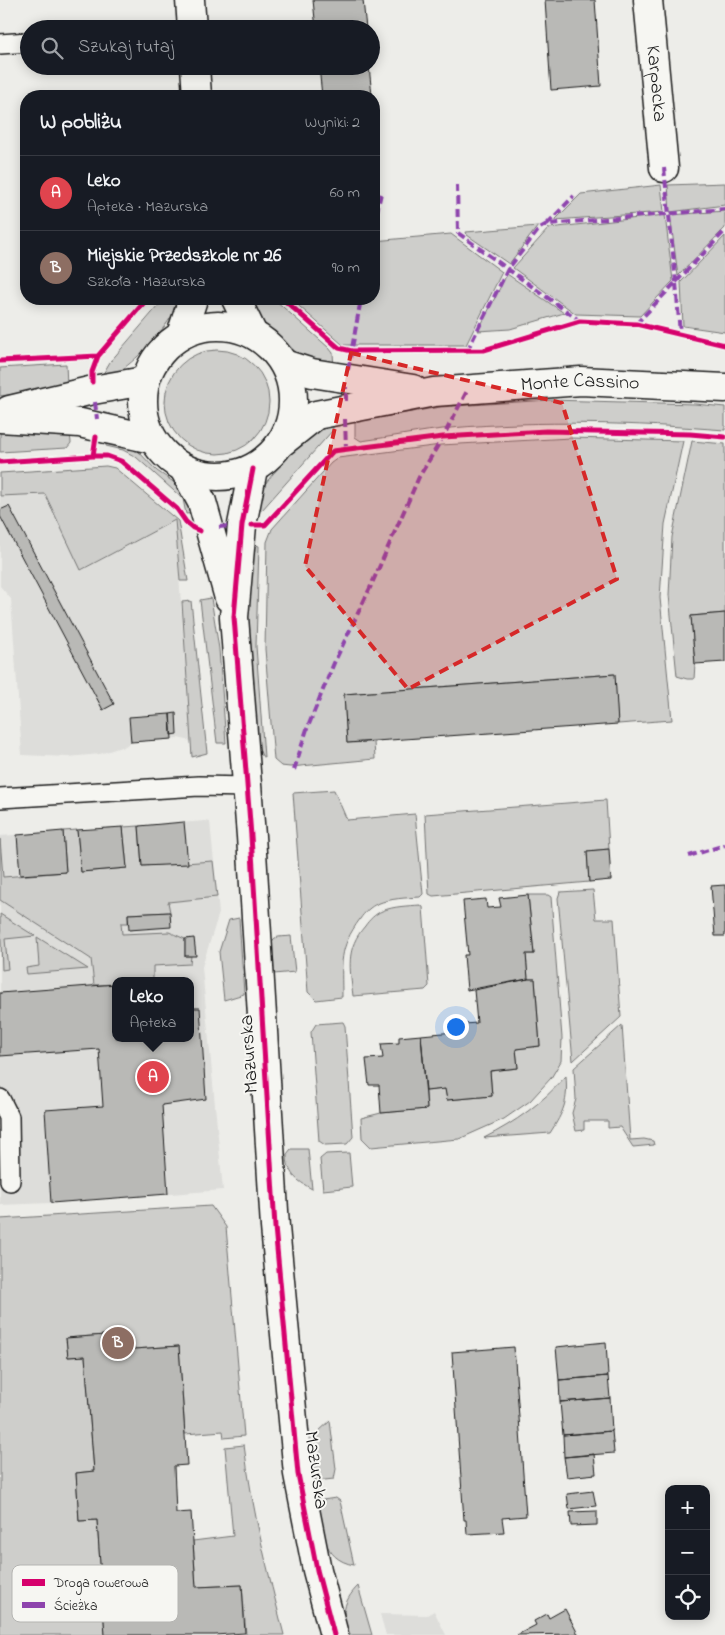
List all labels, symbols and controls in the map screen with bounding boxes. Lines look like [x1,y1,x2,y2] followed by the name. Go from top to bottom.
[20,20,380,75] search box
[38,34,66,62] icon: search
[78,34,174,61] text: Szukaj tutaj
[638,44,674,123] street label: Karpacka
[40,108,122,138] text: W pobliżu
[305,111,360,135] text: Wyniki: 2
[87,168,121,195] text: Leko
[51,181,61,205] text: A
[330,181,360,205] text: 60 m
[87,195,208,219] text: Apteka · Mazurska
[87,243,281,270] text: Miejskie Przedszkole nr 26
[51,256,61,280] text: B
[332,256,360,280] text: 90 m
[87,270,205,294] text: Szkoła · Mazurska
[519,366,640,400] street label: Monte Cassino
[112,977,194,1042] popup
[130,984,163,1011] text: Leko
[130,1011,176,1035] text: Apteka
[233,1014,267,1094] street label: Mazurska
[443,1014,469,1040] your location
[137,1058,169,1096] pin: A
[102,1324,134,1362] pin: B
[295,1429,335,1511] street label: Mazurska
[665,1485,710,1620] map controls
[665,1485,710,1530] button: +
[665,1530,710,1575] button: −
[12,1565,178,1622] legend
[53,1573,149,1595] text: Droga rowerowa
[665,1575,710,1620] button: locate
[54,1596,98,1617] text: Ścieżka

